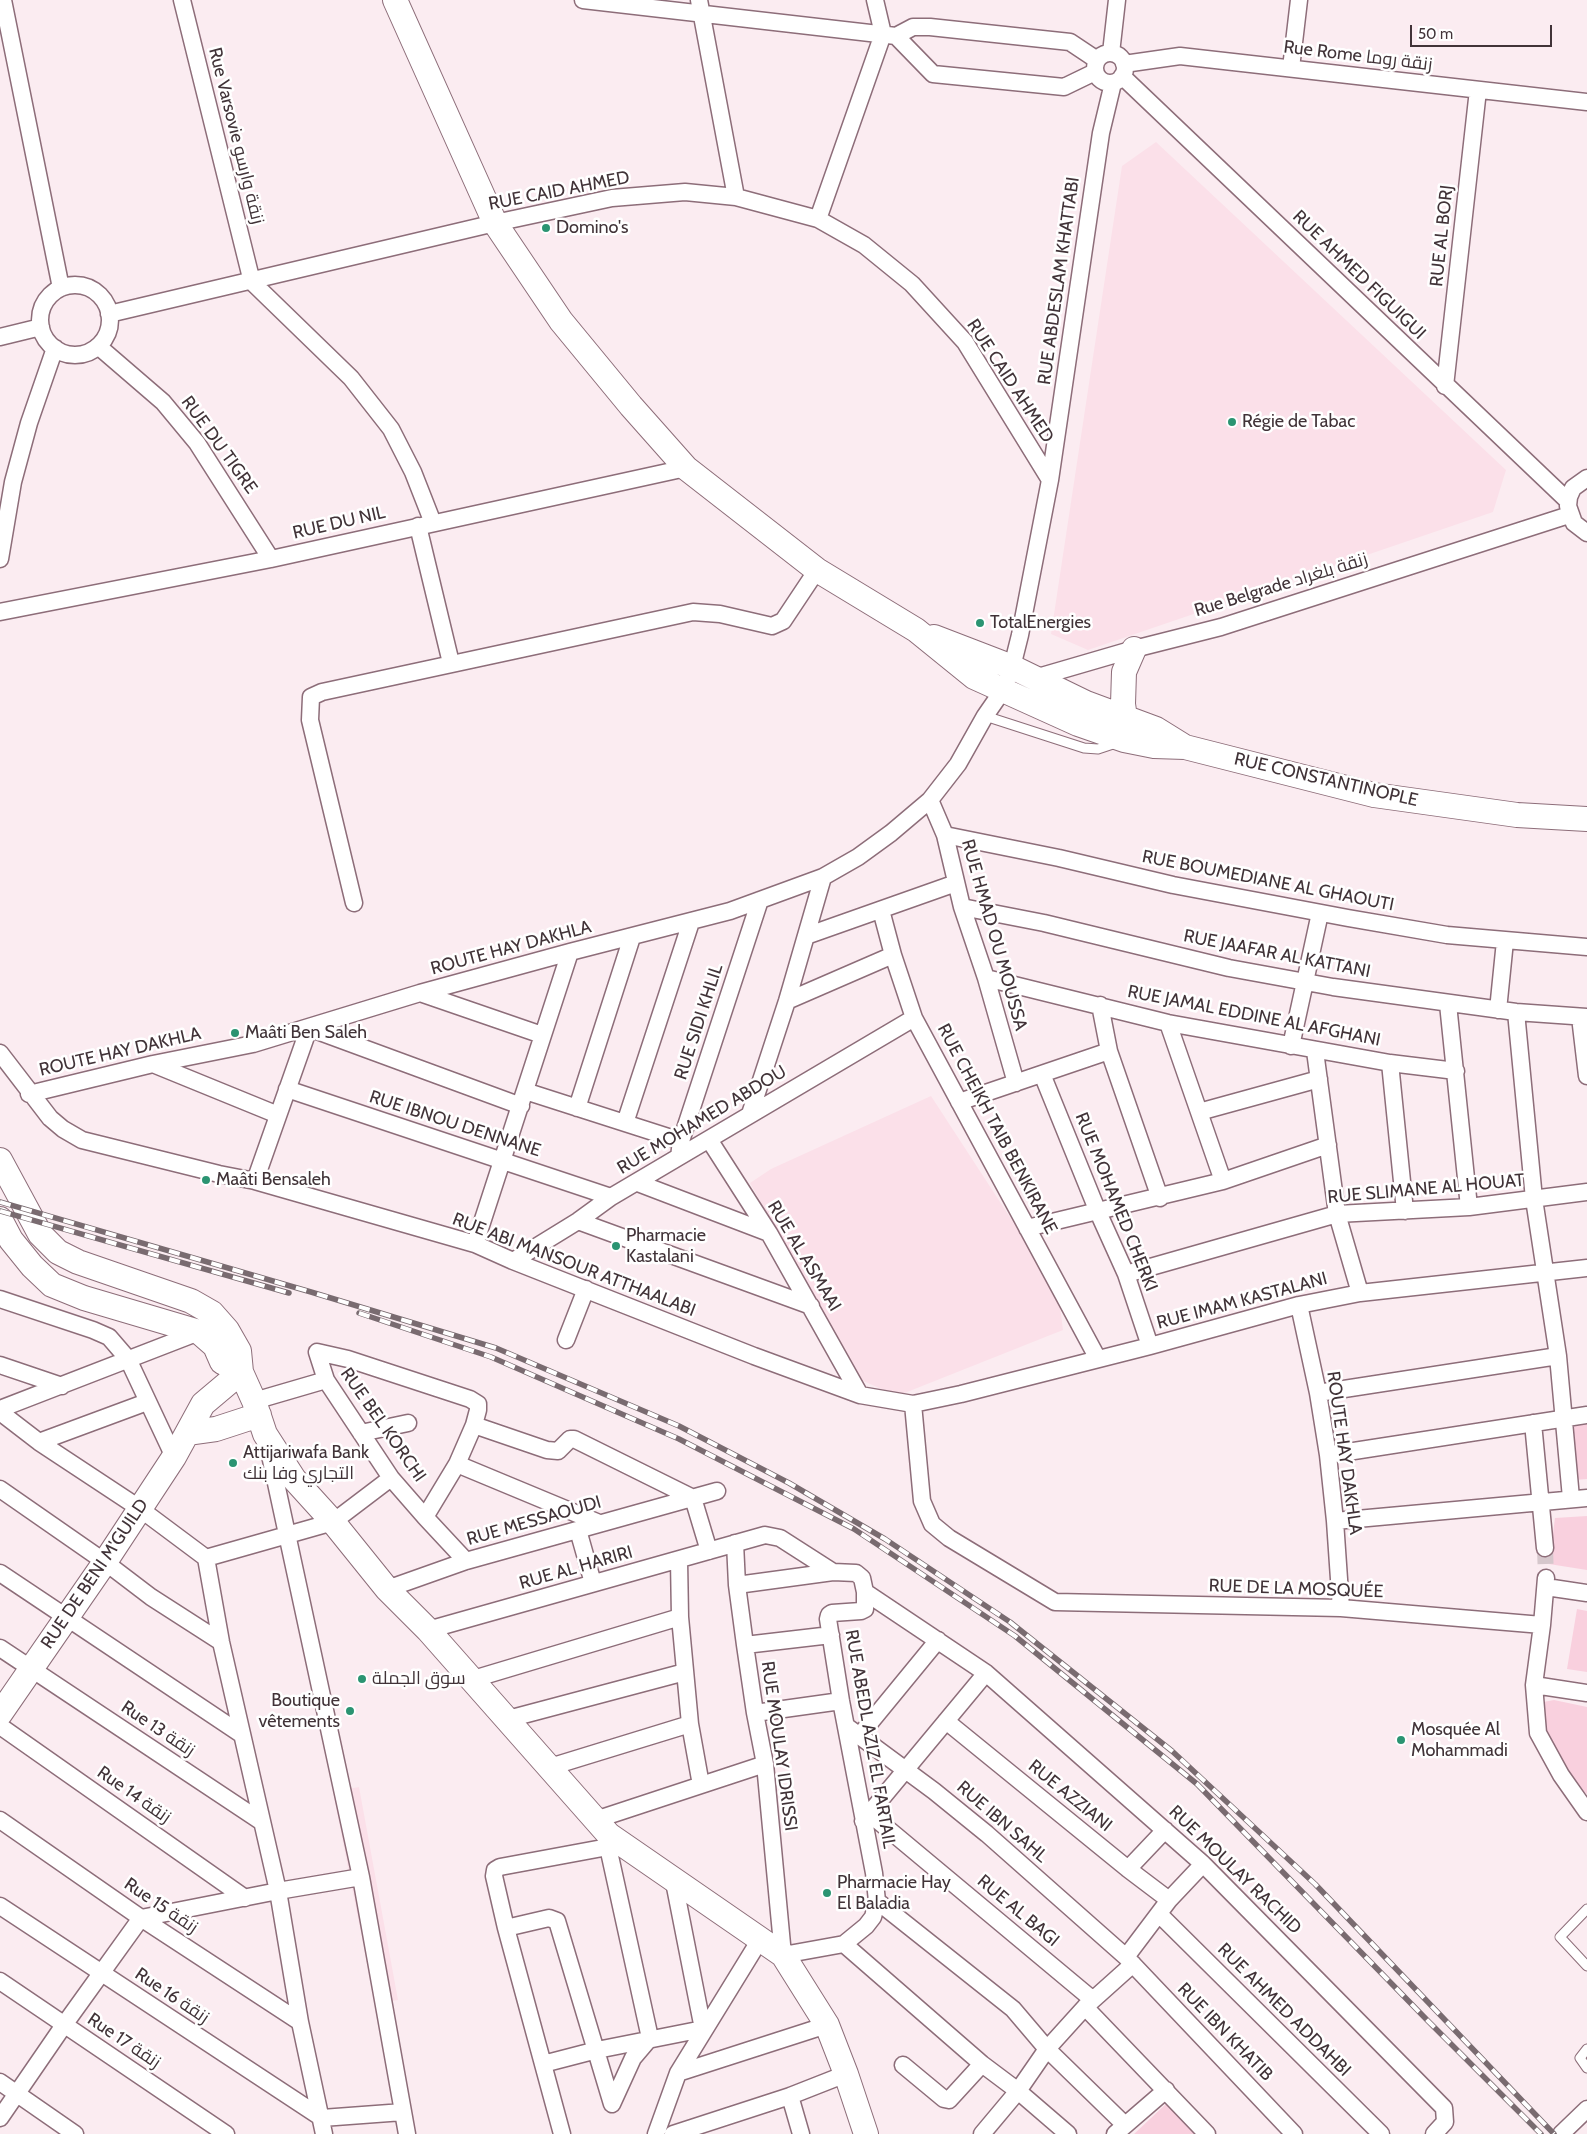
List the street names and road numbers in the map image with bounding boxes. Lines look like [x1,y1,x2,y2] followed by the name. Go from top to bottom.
[1282,36,1434,76] street label: Rue Rome زنقة روما
[204,45,268,227] street label: Rue Varsovie زنقة وارسو
[487,167,631,215] street label: RUE CAID AHMED
[1034,176,1084,386] street label: RUE ABDESLAM KHATTABI
[1426,184,1458,288] street label: RUE AL BORJ
[1288,206,1430,344] street label: RUE AHMED FIGUIGUI
[962,315,1058,447] street label: RUE CAID AHMED
[176,392,262,498] street label: RUE DU TIGRE
[291,502,387,544] street label: RUE DU NIL
[1192,548,1370,622] street label: Rue Belgrade زنقة بلغراد
[1232,748,1420,812] street label: RUE CONSTANTINOPLE
[956,837,1032,1033] street label: RUE HMAD OU MOUSSA
[1140,846,1396,916] street label: RUE BOUMEDIANE AL GHAOUTI
[428,916,594,980] street label: ROUTE HAY DAKHLA
[1182,925,1372,983] street label: RUE JAAFAR AL KATTANI
[670,961,728,1083] street label: RUE SIDI KHLIL
[1126,981,1382,1051] street label: RUE JAMAL EDDINE AL AFGHANI
[932,1020,1062,1238] street label: RUE CHEIKH TAIB BENKIRANE
[37,1023,203,1081] street label: ROUTE HAY DAKHLA
[613,1061,791,1179] street label: RUE MOHAMED ABDOU
[367,1086,543,1162] street label: RUE IBNOU DENNANE
[1070,1109,1162,1295] street label: RUE MOHAMED CHERKI
[1327,1170,1525,1208] street label: RUE SLIMANE AL HOUAT
[763,1197,845,1315] street label: RUE AL ASMAAI
[449,1209,699,1321] street label: RUE ABI MANSOUR ATTHAALABI
[1154,1268,1330,1334] street label: RUE IMAM KASTALANI
[336,1364,430,1486] street label: RUE BEL KORCHI
[1322,1370,1366,1536] street label: ROUTE HAY DAKHLA
[464,1491,604,1551] street label: RUE MESSAOUDI
[37,1495,153,1653] street label: RUE DE BENI M'GUILD
[517,1542,635,1594] street label: RUE AL HARIRI
[1208,1575,1384,1603] street label: RUE DE LA MOSQUÉE
[840,1628,900,1850] street label: RUE ABEDL AZIZ EL FARTAIL
[756,1660,802,1832] street label: RUE MOULAY IDRISSI
[117,1696,199,1762] street label: Rue 13 زنقة
[1024,1756,1116,1836] street label: RUE AZZIANI
[93,1762,175,1828] street label: Rue 14 زنقة
[952,1777,1052,1867] street label: RUE IBN SAHL
[1164,1801,1306,1939] street label: RUE MOULAY RACHID
[973,1870,1063,1952] street label: RUE AL BAGI
[120,1873,202,1939] street label: Rue 15 زنقة
[1213,1939,1355,2081] street label: RUE AHMED ADDAHBI
[131,1963,213,2029] street label: Rue 16 زنقة
[1173,1978,1277,2086] street label: RUE IBN KHATIB
[83,2009,165,2073] street label: Rue 17 زنقة

